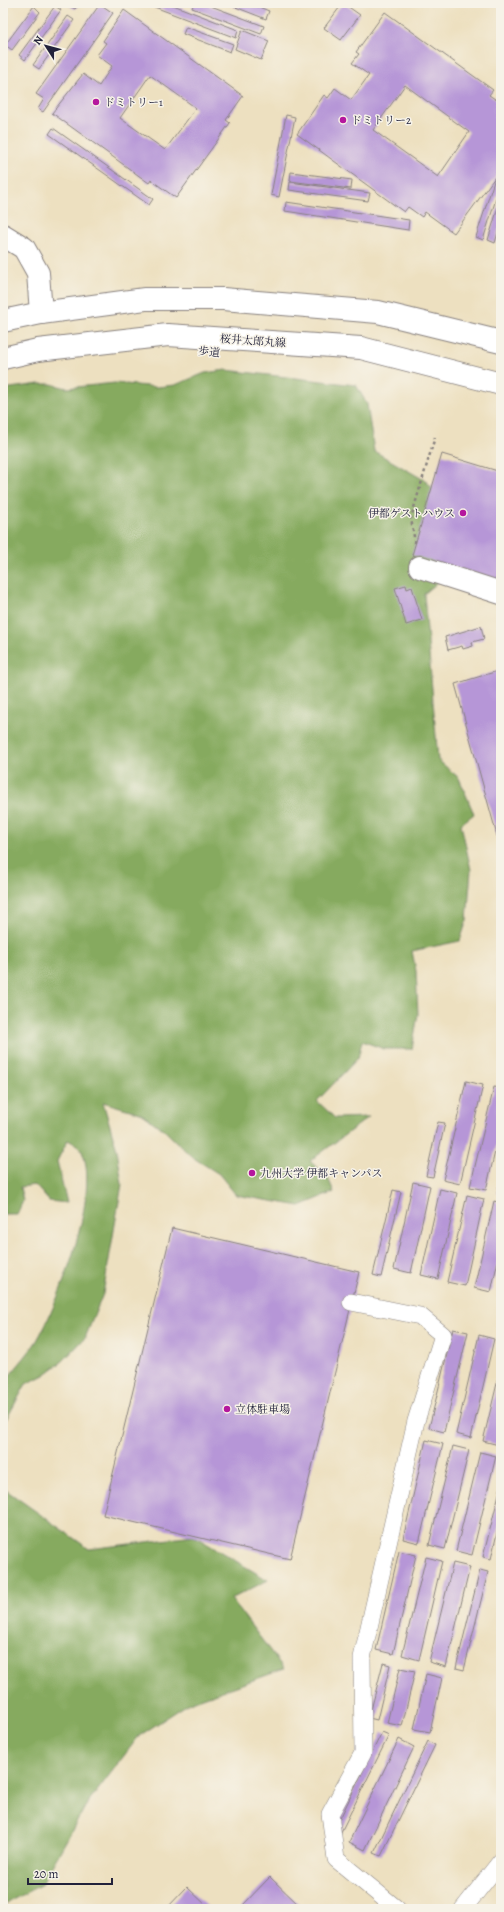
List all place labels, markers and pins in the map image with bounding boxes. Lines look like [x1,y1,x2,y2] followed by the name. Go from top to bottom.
[104,95,163,110] place label: ドミトリー1
[91,97,101,107] marker: ドミトリー1
[351,113,411,128] place label: ドミトリー2
[338,115,348,125] marker: ドミトリー2
[368,506,455,521] place label: 伊都ゲストハウス
[458,508,468,518] marker: 伊都ゲストハウス
[260,1166,382,1181] place label: 九州大学 伊都キャンパス
[247,1168,257,1178] marker: 九州大学 伊都キャンパス
[235,1402,290,1417] place label: 立体駐車場
[222,1404,232,1414] marker: 立体駐車場

